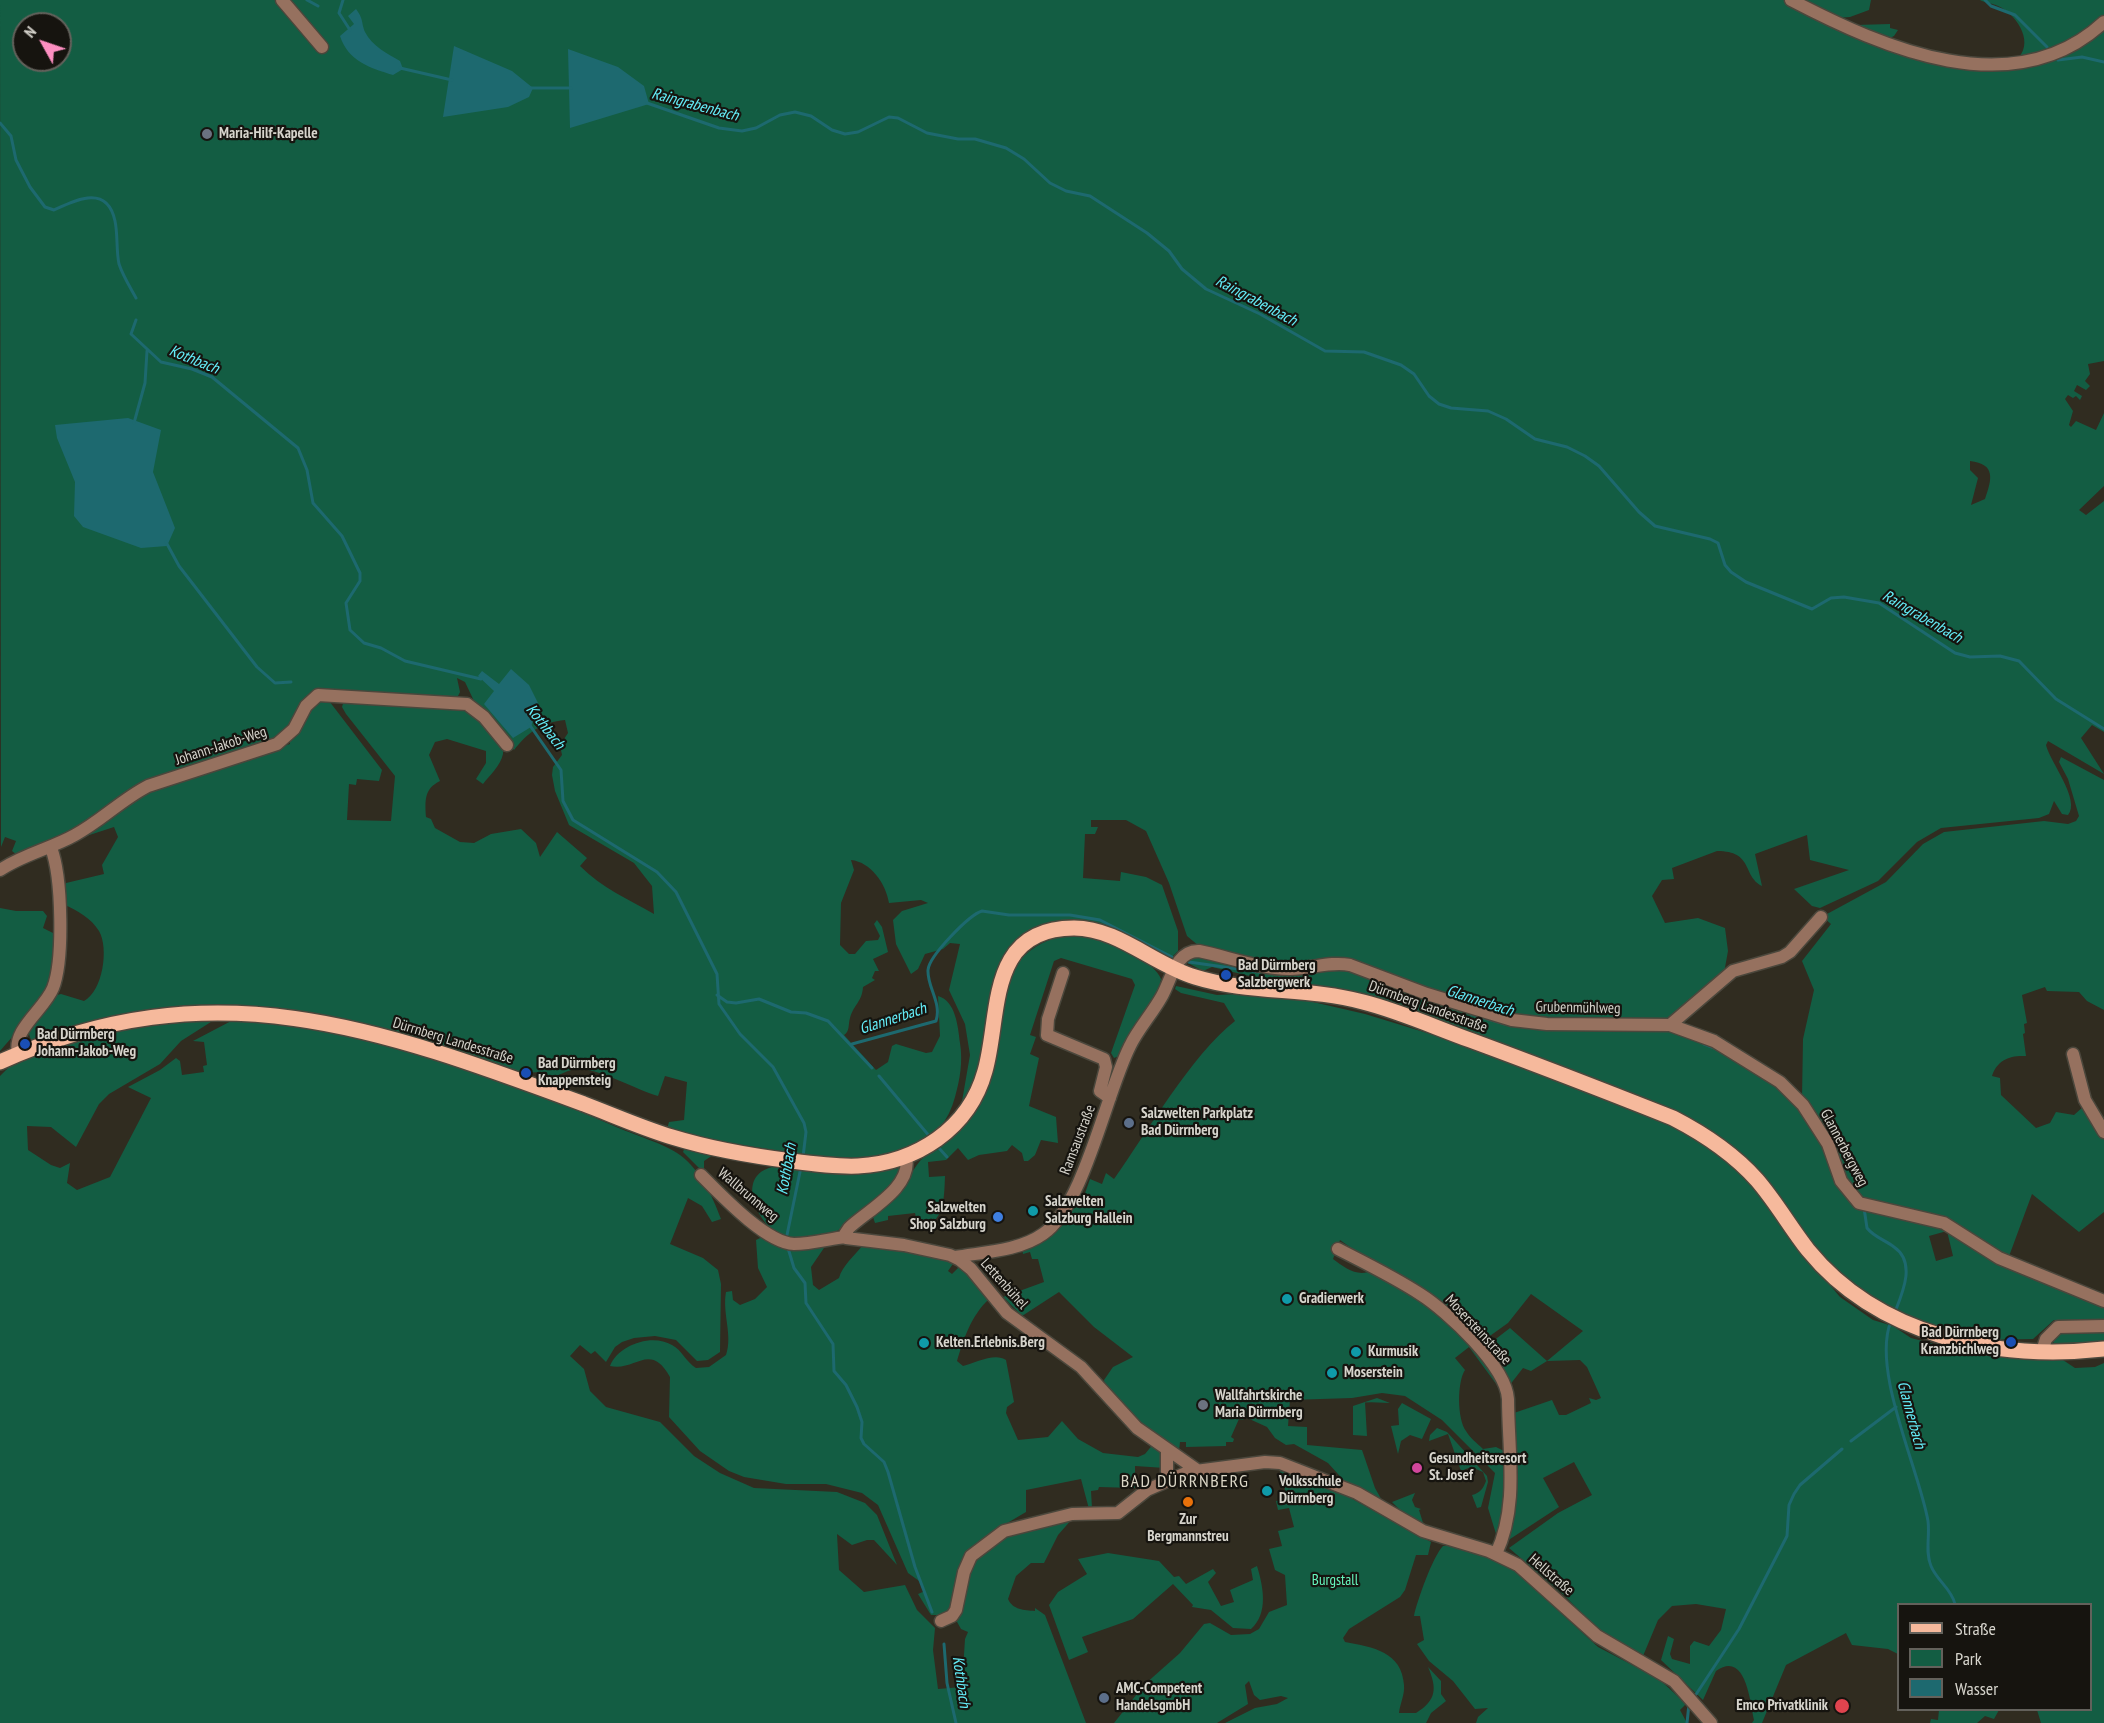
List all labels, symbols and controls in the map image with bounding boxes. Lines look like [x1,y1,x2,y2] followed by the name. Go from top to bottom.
[12,12,72,72] north arrow
[19,22,40,41] text: N
[650,84,740,126] water label: Raingrabenbach
[219,125,318,143] place label: Maria-Hilf-Kapelle
[200,127,214,141] marker: Maria-Hilf-Kapelle
[1212,272,1300,330] water label: Raingrabenbach
[166,341,222,379] water label: Kothbach
[1879,586,1965,648] water label: Raingrabenbach
[522,701,568,753] water label: Kothbach
[173,723,269,769] street label: Johann-Jakob-Weg
[1238,957,1316,992] place label: Bad Dürrnberg Salzbergwerk
[1219,968,1233,982] marker: Bad Dürrnberg Salzbergwerk
[1366,977,1490,1037] street label: Dürrnberg Landesstraße
[1444,981,1516,1021] water label: Glannerbach
[1535,998,1621,1018] street label: Grubenmühlweg
[857,999,929,1039] water label: Glannerbach
[391,1014,515,1068] street label: Dürrnberg Landesstraße
[37,1026,136,1061] place label: Bad Dürrnberg Johann-Jakob-Weg
[18,1037,32,1051] marker: Bad Dürrnberg Johann-Jakob-Weg
[538,1055,616,1090] place label: Bad Dürrnberg Knappensteig
[519,1066,533,1080] marker: Bad Dürrnberg Knappensteig
[1056,1103,1100,1177] street label: Ramsaustraße
[1141,1105,1253,1140] place label: Salzwelten Parkplatz Bad Dürrnberg
[1816,1106,1872,1190] street label: Glannerbergweg
[1122,1116,1136,1130] marker: Salzwelten Parkplatz Bad Dürrnberg
[773,1142,801,1196] water label: Kothbach
[714,1164,782,1226] street label: Wallbrunnweg
[1045,1193,1133,1228] place label: Salzwelten Salzburg Hallein
[910,1199,986,1234] place label: Salzwelten Shop Salzburg
[1026,1204,1040,1218] marker: Salzwelten Salzburg Hallein
[991,1210,1005,1224] marker: Salzwelten Shop Salzburg
[977,1255,1031,1313] street label: Lettenbühel
[1299,1290,1364,1308] place label: Gradierwerk
[1441,1291,1515,1369] street label: Mosersteinstraße
[1280,1292,1294,1306] marker: Gradierwerk
[1921,1324,1999,1359] place label: Bad Dürrnberg Kranzbichlweg
[936,1334,1045,1352] place label: Kelten.Erlebnis.Berg
[2004,1335,2018,1349] marker: Bad Dürrnberg Kranzbichlweg
[917,1336,931,1350] marker: Kelten.Erlebnis.Berg
[1368,1343,1418,1361] place label: Kurmusik
[1349,1345,1363,1359] marker: Kurmusik
[1344,1364,1403,1382] place label: Moserstein
[1325,1366,1339,1380] marker: Moserstein
[1893,1379,1929,1451] water label: Glannerbach
[1215,1387,1303,1422] place label: Wallfahrtskirche Maria Dürrnberg
[1196,1398,1210,1412] marker: Wallfahrtskirche Maria Dürrnberg
[1429,1450,1526,1485] place label: Gesundheitsresort St. Josef
[1410,1461,1424,1475] marker: Gesundheitsresort St. Josef
[1121,1471,1249,1493] district label: BAD DÜRRNBERG
[1279,1473,1341,1508] place label: Volksschule Dürrnberg
[1260,1484,1274,1498] marker: Volksschule Dürrnberg
[1181,1495,1195,1509] marker: Zur Bergmannstreu
[1147,1511,1229,1546] place label: Zur Bergmannstreu
[1525,1550,1577,1600] street label: Hellstraße
[1312,1572,1358,1590] park label: Burgstall
[1897,1603,2092,1711] legend
[1955,1617,1996,1640] text: Straße
[1955,1647,1982,1670] text: Park
[948,1655,974,1709] water label: Kothbach
[1955,1677,1998,1700] text: Wasser
[1116,1680,1202,1715] place label: AMC-Competent HandelsgmbH
[1097,1691,1111,1705] marker: AMC-Competent HandelsgmbH
[1736,1697,1828,1715] place label: Emco Privatklinik
[1833,1697,1851,1715] marker: Emco Privatklinik

